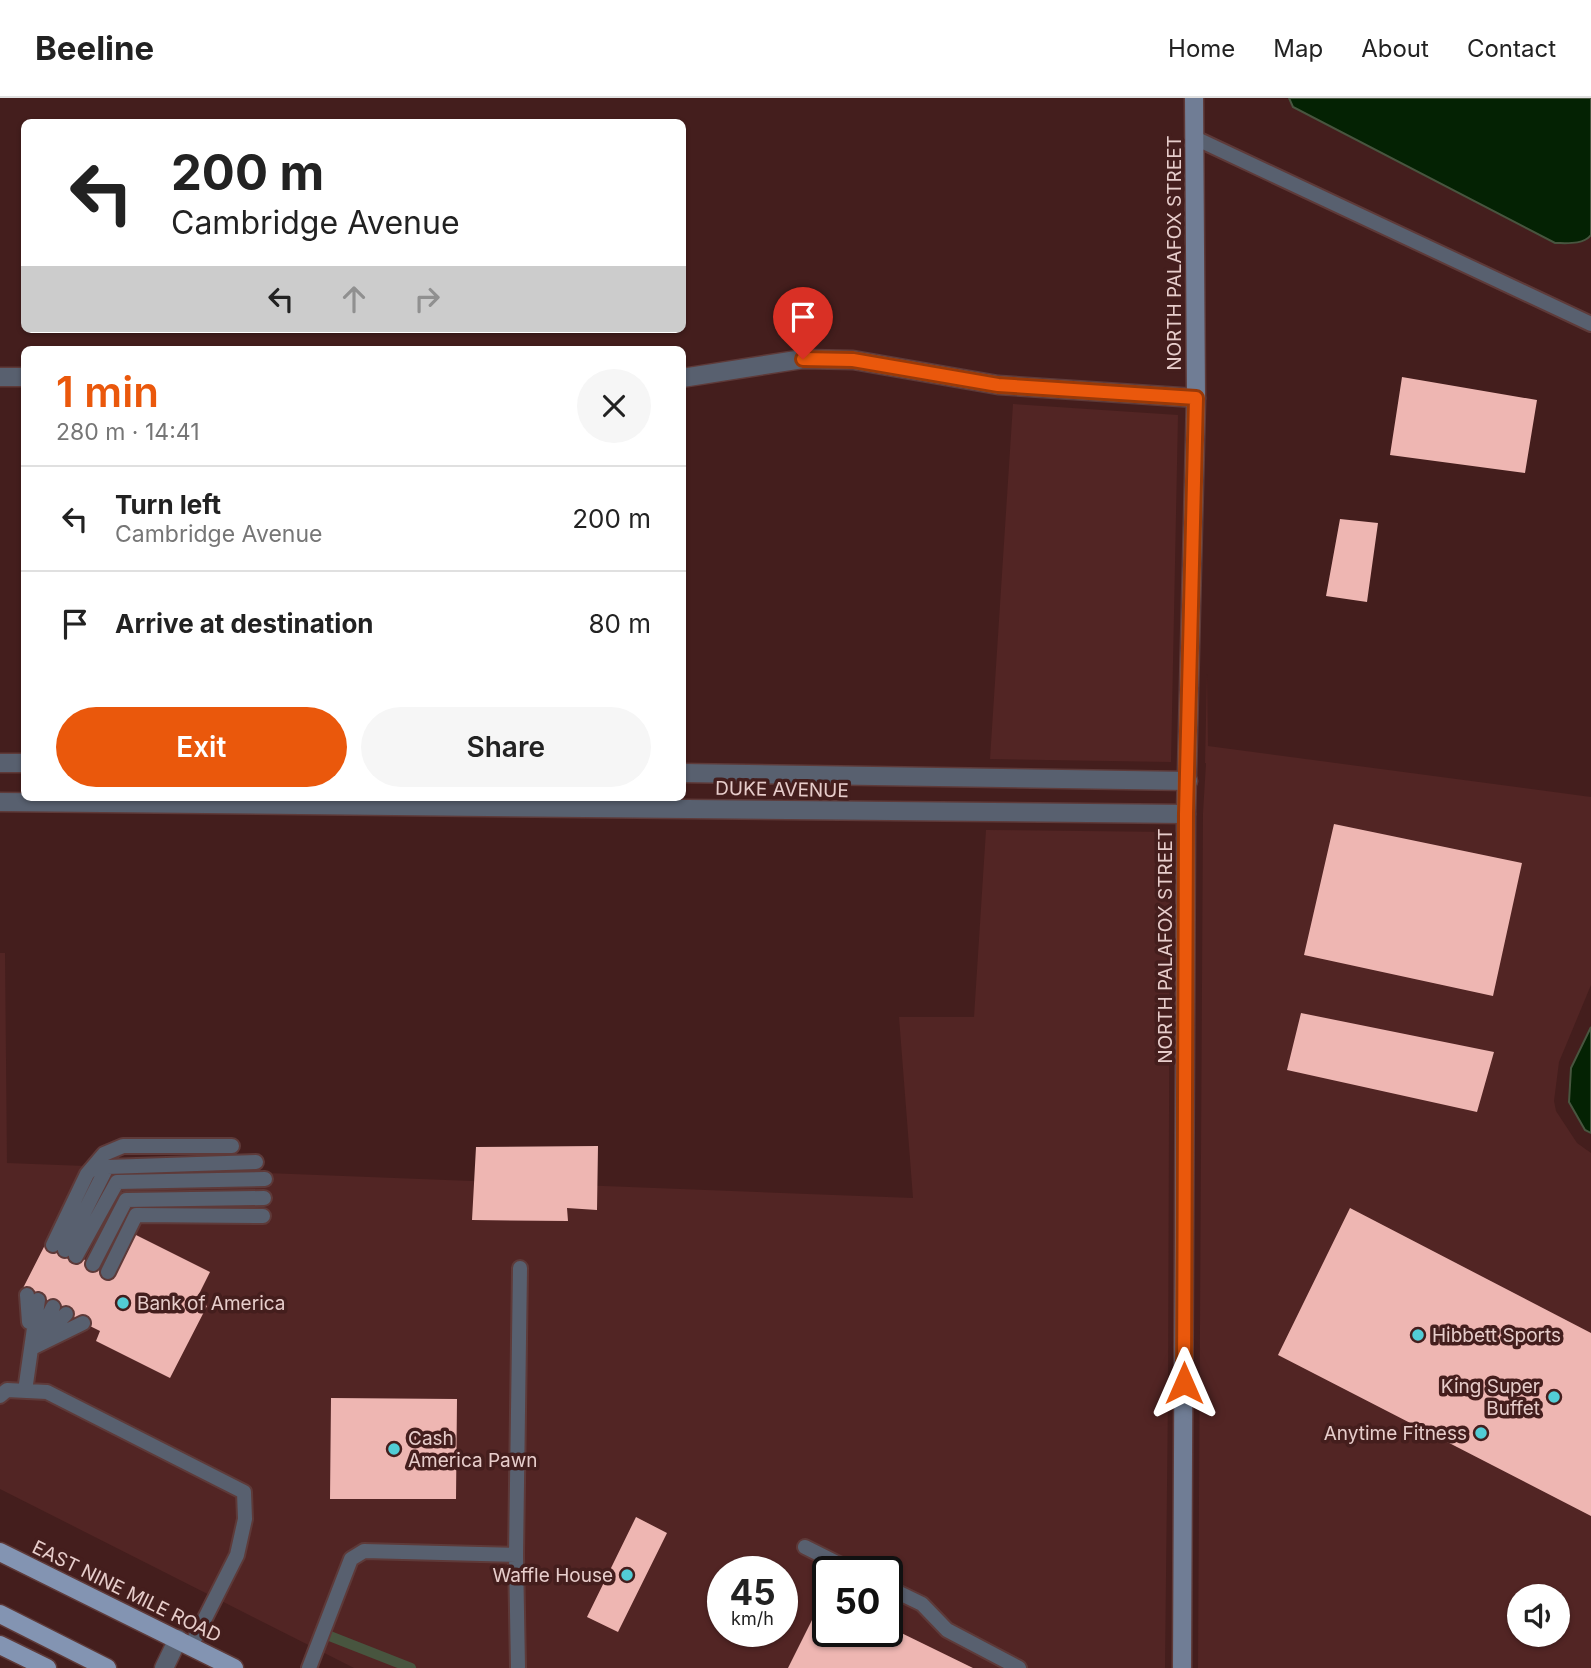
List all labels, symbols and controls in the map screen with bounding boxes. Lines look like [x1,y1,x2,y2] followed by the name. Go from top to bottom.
[35,28,154,68] text: Beeline
[1168,34,1235,63] text: Home
[1273,34,1323,63] text: Map
[1361,34,1429,63] text: About
[1467,34,1556,63] text: Contact
[1163,135,1186,371] street label: NORTH PALAFOX STREET
[171,143,324,202] text: 200 m
[56,147,147,238] icon: left
[171,203,460,242] text: Cambridge Avenue
[262,280,300,318] icon: left
[335,280,373,318] icon: ahead
[408,280,446,318] icon: right
[773,287,833,359] pin
[784,298,822,336] icon: arrive
[56,366,159,417] text: 1 min
[577,369,651,443] button: close
[56,418,200,446] text: 280 m · 14:41
[115,489,221,520] text: Turn left
[56,500,94,538] icon: left
[572,503,651,534] text: 200 m
[115,520,322,548] text: Cambridge Avenue
[56,605,94,643] icon: arrive
[115,608,374,639] text: Arrive at destination
[588,608,651,639] text: 80 m
[56,707,347,787] button: Exit
[361,707,651,787] button: Share
[715,777,849,802] street label: DUKE AVENUE
[1154,828,1177,1064] street label: NORTH PALAFOX STREET
[137,1292,285,1315] place label: Bank of America
[115,1295,131,1311] marker: Bank of America
[1432,1324,1561,1347] place label: Hibbett Sports
[1410,1327,1426,1343] marker: Hibbett Sports
[1147,1346,1221,1420] position arrow
[1441,1375,1540,1420] place label: King Super Buffet
[1546,1389,1562,1405] marker: King Super Buffet
[1324,1422,1467,1445] place label: Anytime Fitness
[1473,1425,1489,1441] marker: Anytime Fitness
[408,1427,538,1472] place label: Cash America Pawn
[386,1441,402,1457] marker: Cash America Pawn
[28,1536,225,1647] street label: EAST NINE MILE ROAD
[812,1556,903,1647] speed limit sign: 50
[492,1564,613,1587] place label: Waffle House
[619,1567,635,1583] marker: Waffle House
[729,1571,776,1613] text: 45
[1507,1584,1570,1647] map controls
[1507,1584,1570,1647] button: sound
[731,1608,774,1629] text: km/h

